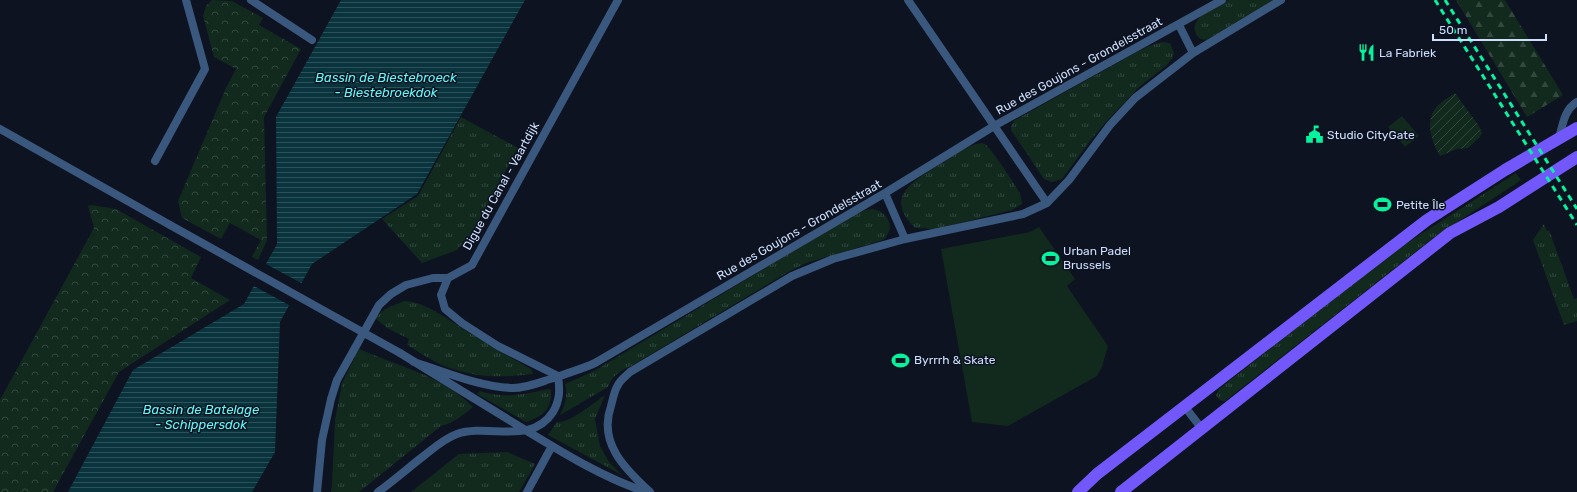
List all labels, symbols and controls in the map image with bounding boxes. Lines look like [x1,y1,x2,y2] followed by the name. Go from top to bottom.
[993,14,1165,118] street label: Rue des Goujons - Grondelsstraat
[1433,16,1546,42] scale bar
[1439,23,1467,37] text: 50 m
[1356,43,1376,63] restaurant icon: La Fabriek
[1379,46,1437,60] place label: La Fabriek
[315,70,457,100] water label: Bassin de Biestebroeck - Biestebroekdok
[460,119,542,252] street label: Digue du Canal - Vaartdijk
[1304,125,1324,145] public building icon: Studio CityGate
[1327,128,1415,142] place label: Studio CityGate
[714,177,884,283] street label: Rue des Goujons - Grondelsstraat
[1373,195,1393,215] sports icon: Petite Île
[1396,198,1445,212] place label: Petite Île
[1063,244,1131,272] place label: Urban Padel Brussels
[1040,248,1060,268] sports icon: Urban Padel Brussels
[891,350,911,370] sports icon: Byrrrh & Skate
[914,353,996,367] place label: Byrrrh & Skate
[143,402,259,432] water label: Bassin de Batelage - Schippersdok

